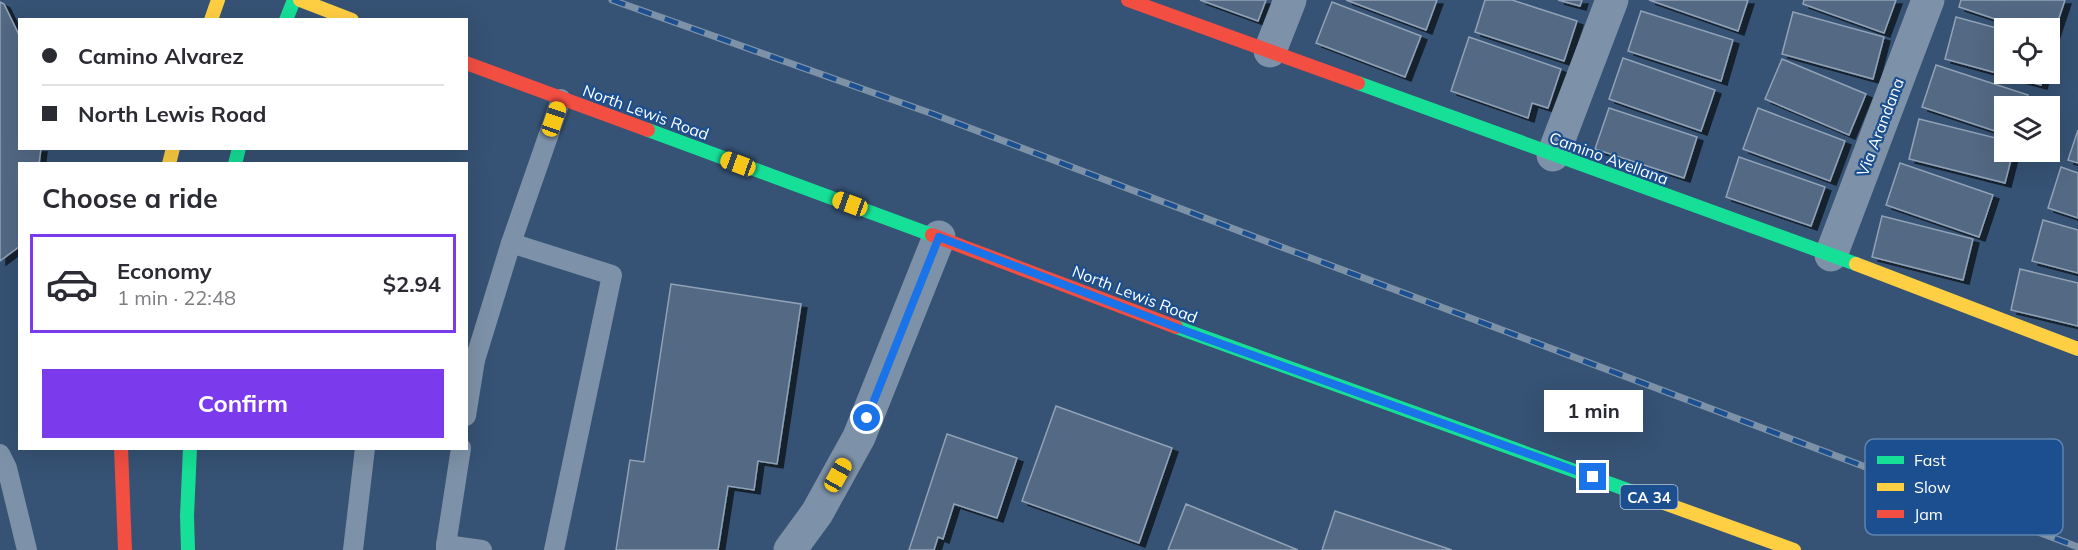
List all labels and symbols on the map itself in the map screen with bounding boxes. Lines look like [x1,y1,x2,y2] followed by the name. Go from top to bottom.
[1852,75,1908,179] street label: Via Arandana
[580,80,712,144] street label: North Lewis Road
[540,99,568,139] car
[1547,127,1671,189] street label: Camino Avellana
[718,149,758,179] car
[830,189,870,219] car
[1069,261,1201,327] street label: North Lewis Road
[1544,390,1642,432] callout: 1 min
[853,404,880,431] route start
[1865,439,2063,535] legend
[1914,450,1946,470] text: Fast
[821,455,855,495] car
[1579,463,1606,490] route end
[1914,477,1951,497] text: Slow
[1620,485,1678,509] road number: CA 34
[1914,504,1943,524] text: Jam

